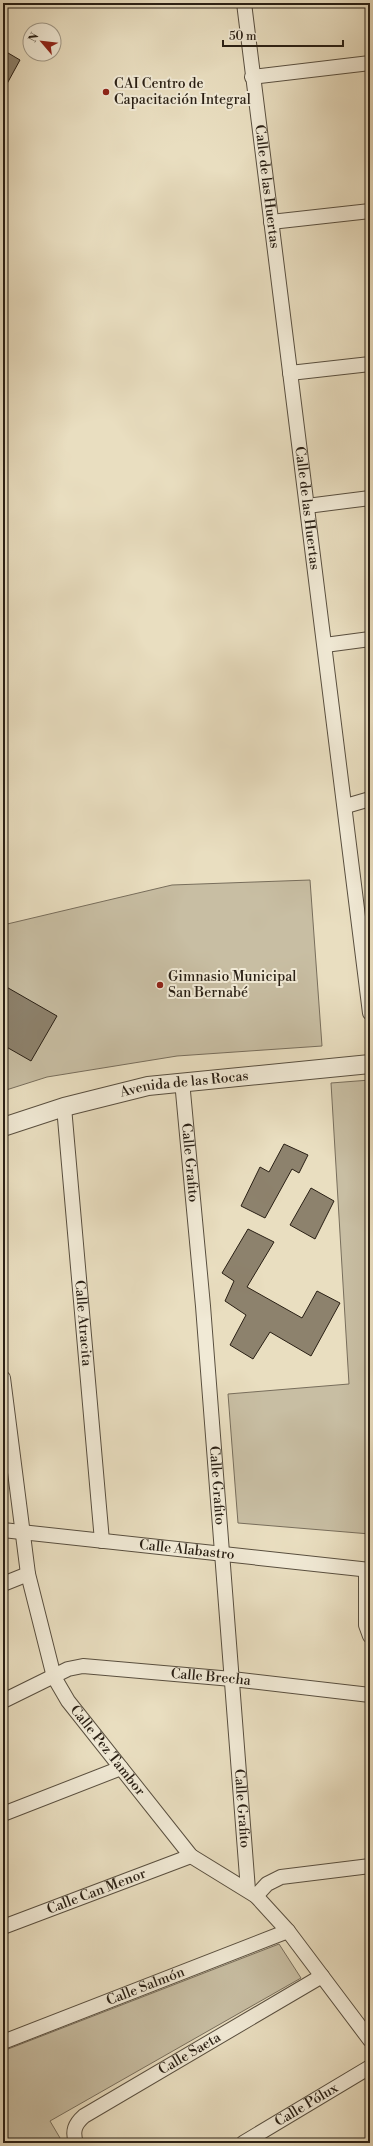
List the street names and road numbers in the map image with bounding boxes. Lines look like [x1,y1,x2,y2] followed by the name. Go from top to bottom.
[250,124,284,249] street label: Calle de las Huertas
[290,445,324,571] street label: Calle de las Huertas
[117,1067,249,1102] street label: Avenida de las Rocas
[177,1122,202,1203] street label: Calle Grafito
[70,1279,96,1368] street label: Calle Atracita
[205,1445,229,1526] street label: Calle Grafito
[138,1536,236,1564] street label: Calle Alabastro
[170,1665,253,1690] street label: Calle Brecha
[66,1702,149,1800] street label: Calle Pez Tambor
[230,1768,254,1849] street label: Calle Grafito
[44,1865,149,1919] street label: Calle Can Menor
[104,1963,188,2010] street label: Calle Salmón
[155,2028,225,2079] street label: Calle Saeta
[272,2079,342,2131] street label: Calle Pólux

